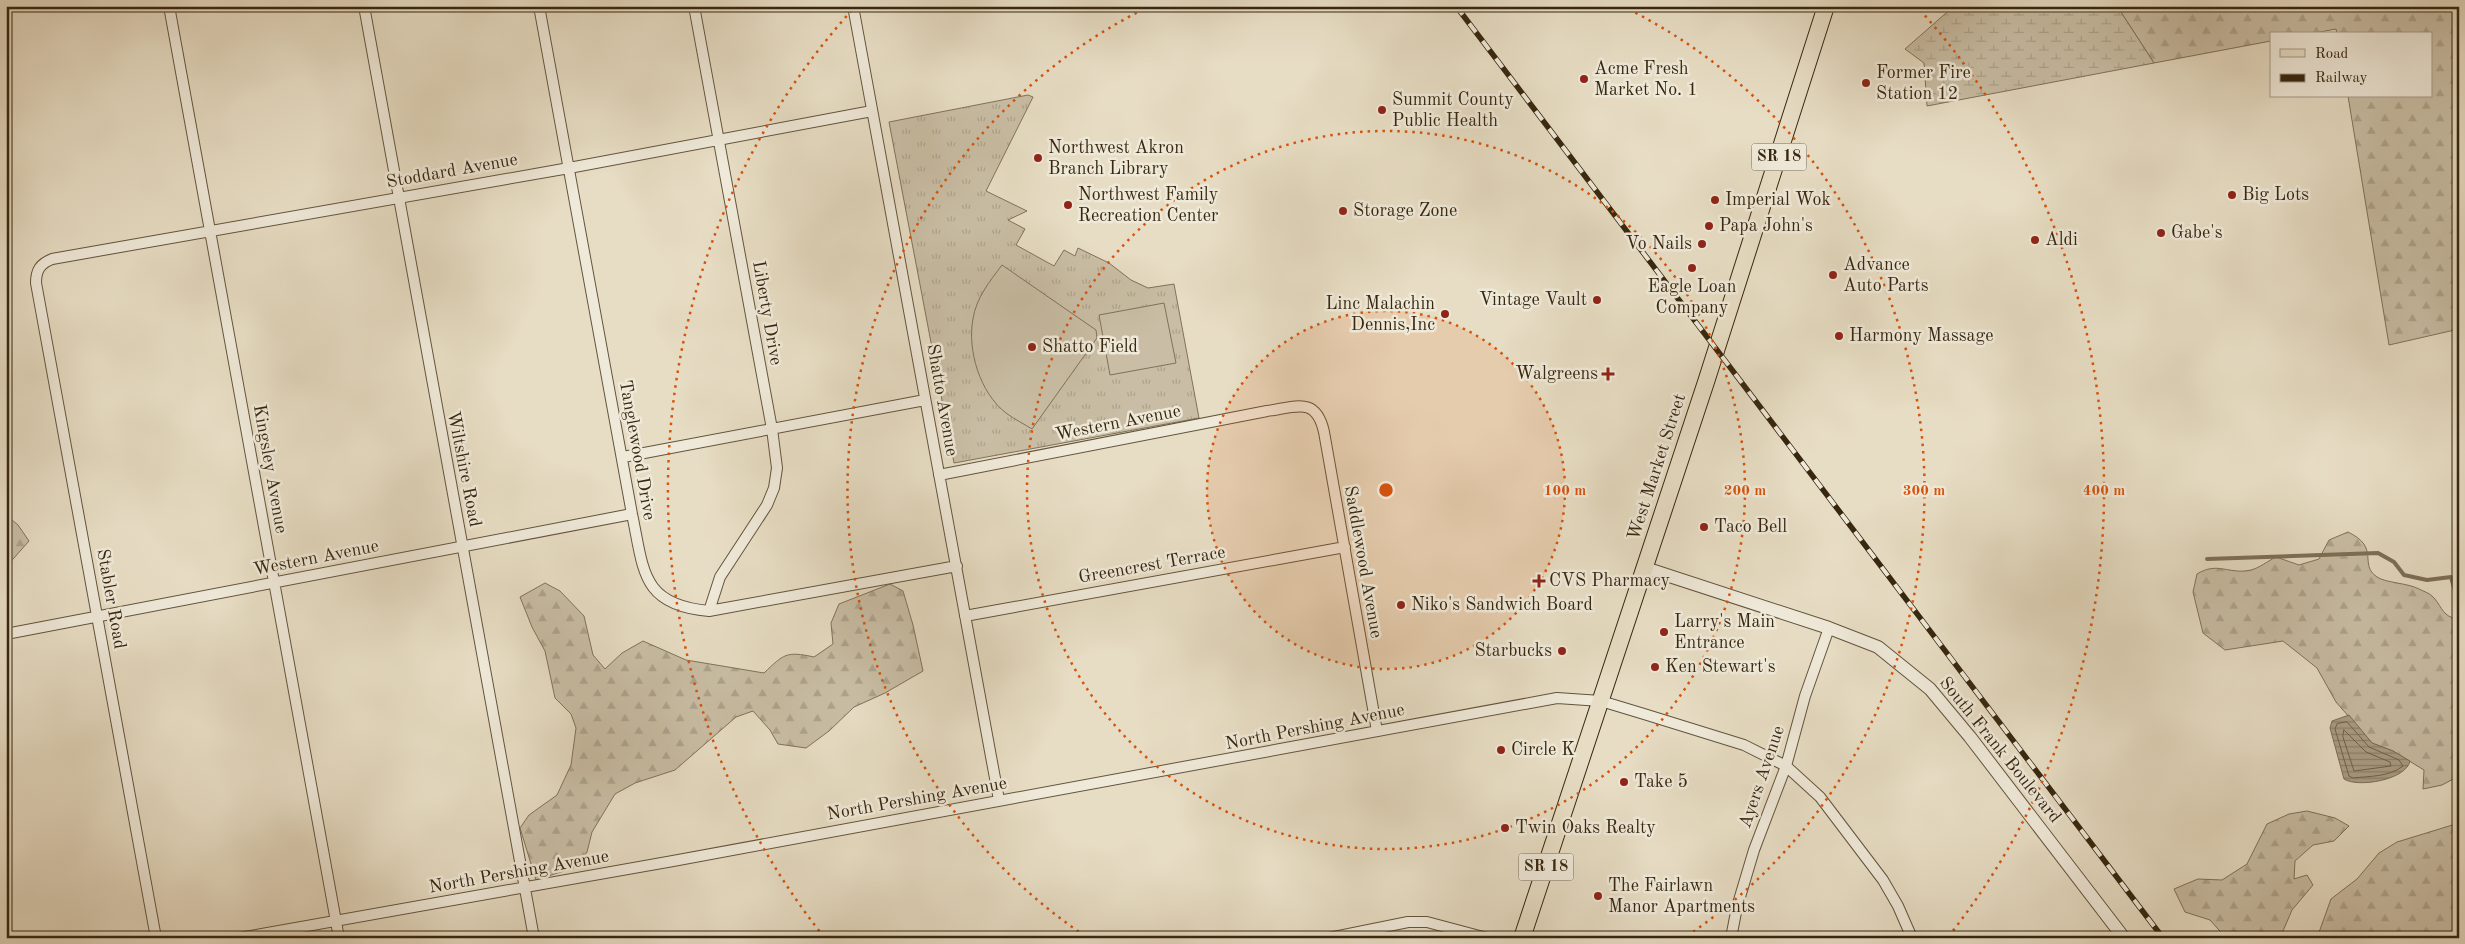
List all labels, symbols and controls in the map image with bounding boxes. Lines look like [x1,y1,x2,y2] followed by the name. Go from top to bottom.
[2270,32,2432,98] legend
[2315,47,2349,62] text: Road
[1594,60,1698,99] place label: Acme Fresh Market No. 1
[1876,64,1971,103] place label: Former Fire Station 12
[2315,71,2368,86] text: Railway
[1578,73,1590,85] marker: Acme Fresh Market No. 1
[1860,77,1872,89] marker: Former Fire Station 12
[1392,91,1514,130] place label: Summit County Public Health
[1376,104,1388,116] marker: Summit County Public Health
[1048,139,1184,178] place label: Northwest Akron Branch Library
[1752,144,1806,170] road number: SR 18
[385,151,519,191] street label: Stoddard Avenue
[1032,152,1044,164] marker: Northwest Akron Branch Library
[1078,186,1219,225] place label: Northwest Family Recreation Center
[2242,186,2309,204] place label: Big Lots
[2226,189,2238,201] marker: Big Lots
[1725,191,1831,209] place label: Imperial Wok
[1709,194,1721,206] marker: Imperial Wok
[1062,199,1074,211] marker: Northwest Family Recreation Center
[1353,202,1457,220] place label: Storage Zone
[1337,205,1349,217] marker: Storage Zone
[1719,217,1813,235] place label: Papa John's
[1703,220,1715,232] marker: Papa John's
[2171,224,2223,242] place label: Gabe's
[2155,227,2167,239] marker: Gabe's
[2045,231,2078,249] place label: Aldi
[2029,234,2041,246] marker: Aldi
[1626,235,1692,253] place label: Vo Nails
[1696,238,1708,250] marker: Vo Nails
[1843,256,1929,295] place label: Advance Auto Parts
[749,259,785,367] street label: Liberty Drive
[1686,262,1698,274] marker: Eagle Loan Company
[1827,269,1839,281] marker: Advance Auto Parts
[1648,278,1737,317] place label: Eagle Loan Company
[1479,291,1587,309] place label: Vintage Vault
[1591,294,1603,306] marker: Vintage Vault
[1326,295,1435,334] place label: Linc Malachin Dennis,Inc
[1439,308,1451,320] marker: Linc Malachin Dennis,Inc
[1849,327,1993,345] place label: Harmony Massage
[1833,330,1845,342] marker: Harmony Massage
[1042,338,1138,356] place label: Shatto Field
[1026,341,1038,353] marker: Shatto Field
[923,343,961,457] street label: Shatto Avenue
[1515,365,1598,383] place label: Walgreens
[1602,368,1614,380] marker: Walgreens
[616,379,658,521] street label: Tanglewood Drive
[1625,391,1689,543] street label: West Market Street
[1054,402,1182,444] street label: Western Avenue
[250,403,290,535] street label: Kingsley Avenue
[444,409,484,529] street label: Wiltshire Road
[1377,481,1395,499] centre of rings
[1341,484,1385,640] street label: Saddlewood Avenue
[1544,484,1586,499] text: 100 m
[1724,484,1766,499] text: 200 m
[1903,484,1945,499] text: 300 m
[2083,484,2125,499] text: 400 m
[1714,518,1787,536] place label: Taco Bell
[1698,521,1710,533] marker: Taco Bell
[252,537,380,579] street label: Western Avenue
[1077,543,1227,587] street label: Greencrest Terrace
[93,548,129,650] street label: Stabler Road
[1549,572,1670,590] place label: CVS Pharmacy
[1533,575,1545,587] marker: CVS Pharmacy
[1411,596,1593,614] place label: Niko's Sandwich Board
[1395,599,1407,611] marker: Niko's Sandwich Board
[1674,613,1775,652] place label: Larry's Main Entrance
[1658,626,1670,638] marker: Larry's Main Entrance
[1474,642,1552,660] place label: Starbucks
[1556,645,1568,657] marker: Starbucks
[1665,658,1776,676] place label: Ken Stewart's
[1649,661,1661,673] marker: Ken Stewart's
[1936,674,2064,826] street label: South Frank Boulevard
[1224,701,1406,753] street label: North Pershing Avenue
[1736,723,1788,831] street label: Ayers Avenue
[1511,741,1575,759] place label: Circle K
[1495,744,1507,756] marker: Circle K
[1634,773,1688,791] place label: Take 5
[826,774,1008,824] street label: North Pershing Avenue
[1618,776,1630,788] marker: Take 5
[1515,819,1656,837] place label: Twin Oaks Realty
[1499,822,1511,834] marker: Twin Oaks Realty
[428,847,610,897] street label: North Pershing Avenue
[1518,854,1574,880] road number: SR 18
[1608,877,1755,916] place label: The Fairlawn Manor Apartments
[1592,890,1604,902] marker: The Fairlawn Manor Apartments

